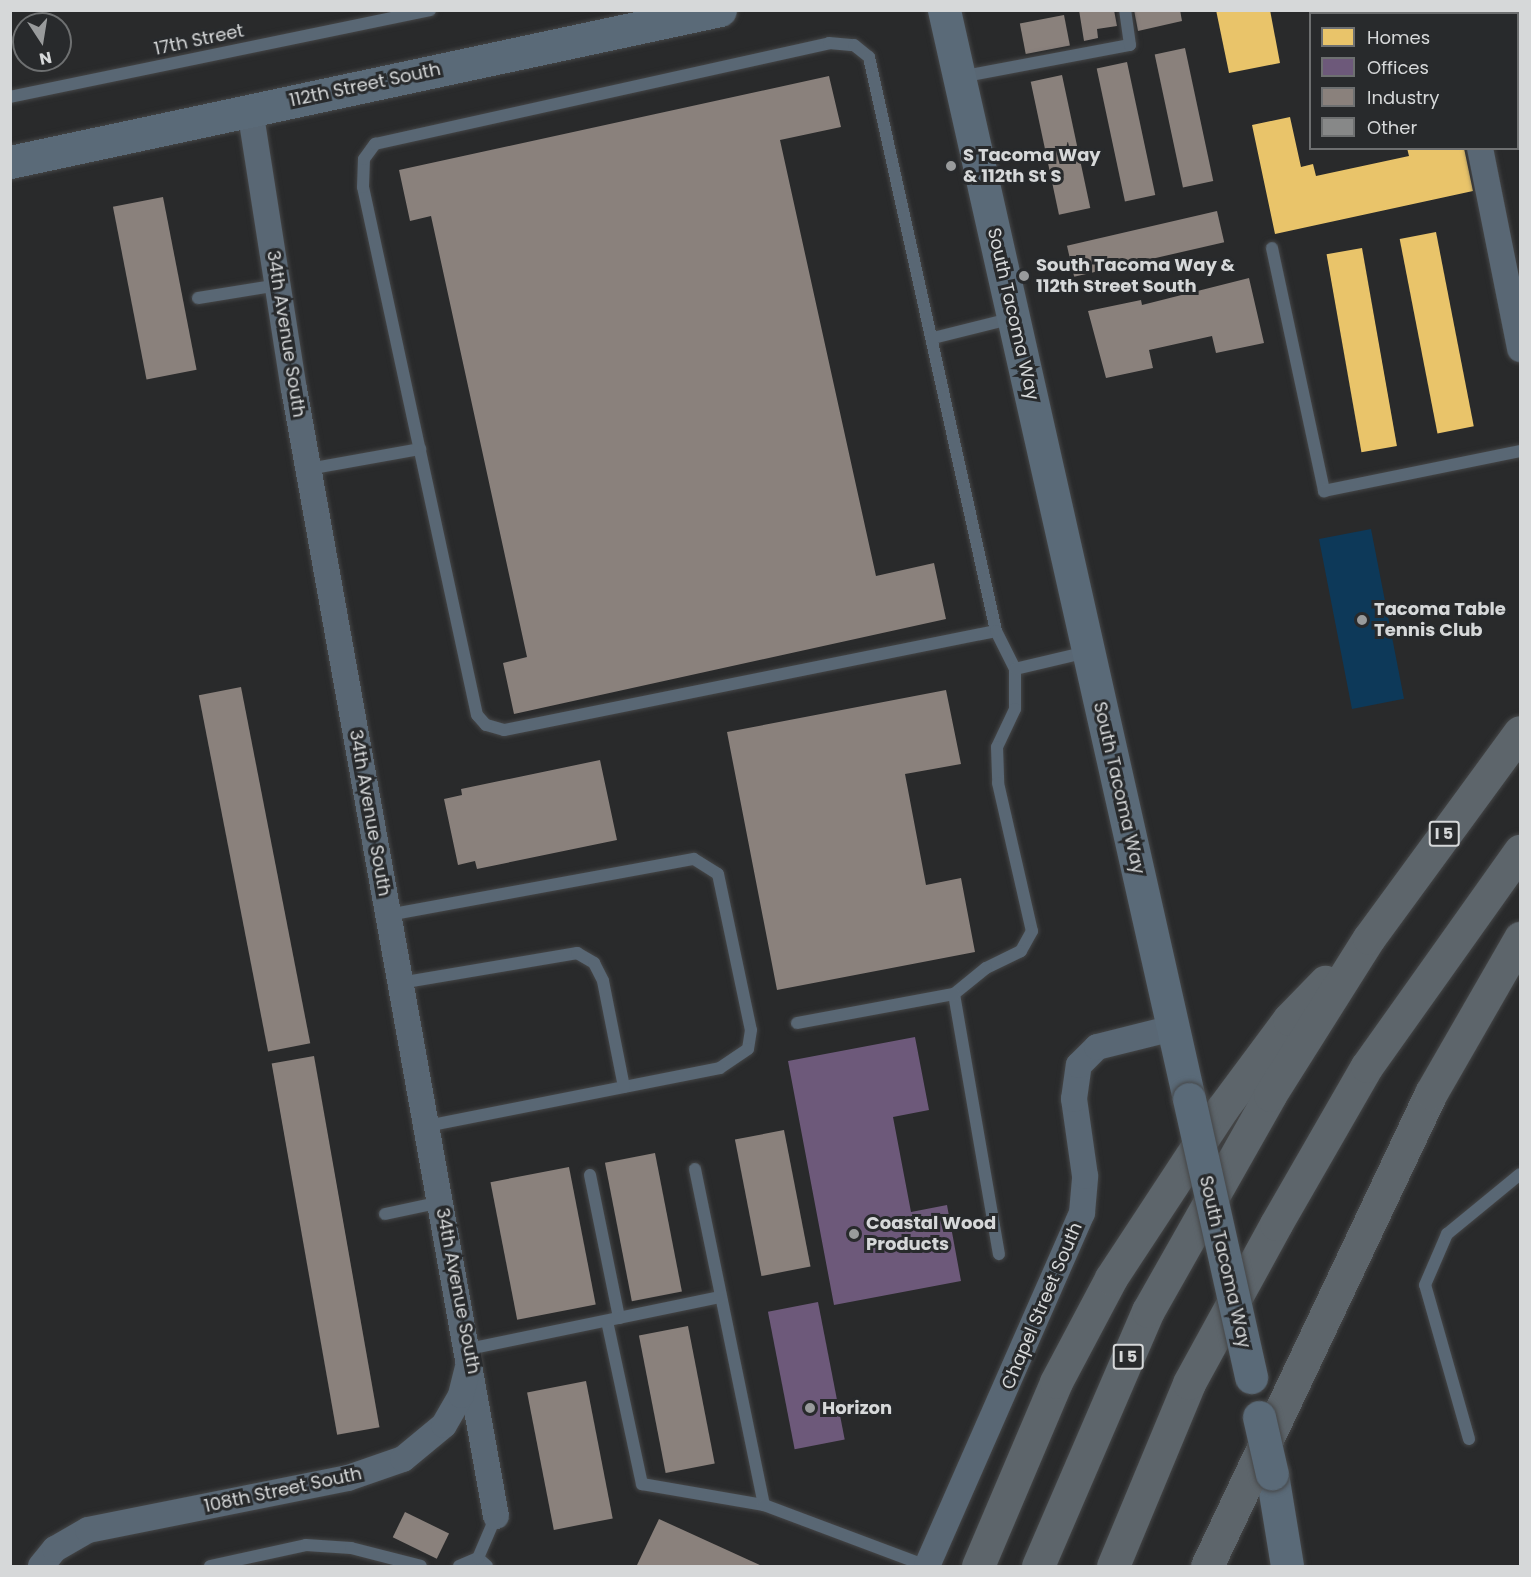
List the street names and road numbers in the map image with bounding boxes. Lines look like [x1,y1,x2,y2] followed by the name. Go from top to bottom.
[152,20,246,60] street label: 17th Street
[287,58,443,112] street label: 112th Street South
[983,226,1043,402] street label: South Tacoma Way
[262,249,310,419] street label: 34th Avenue South
[1089,700,1149,876] street label: South Tacoma Way
[345,728,395,898] street label: 34th Avenue South
[1428,821,1460,847] road number: I 5
[1195,1174,1255,1350] street label: South Tacoma Way
[431,1206,485,1376] street label: 34th Avenue South
[997,1219,1087,1393] street label: Chapel Street South
[1112,1344,1144,1370] road number: I 5
[202,1463,364,1517] street label: 108th Street South

